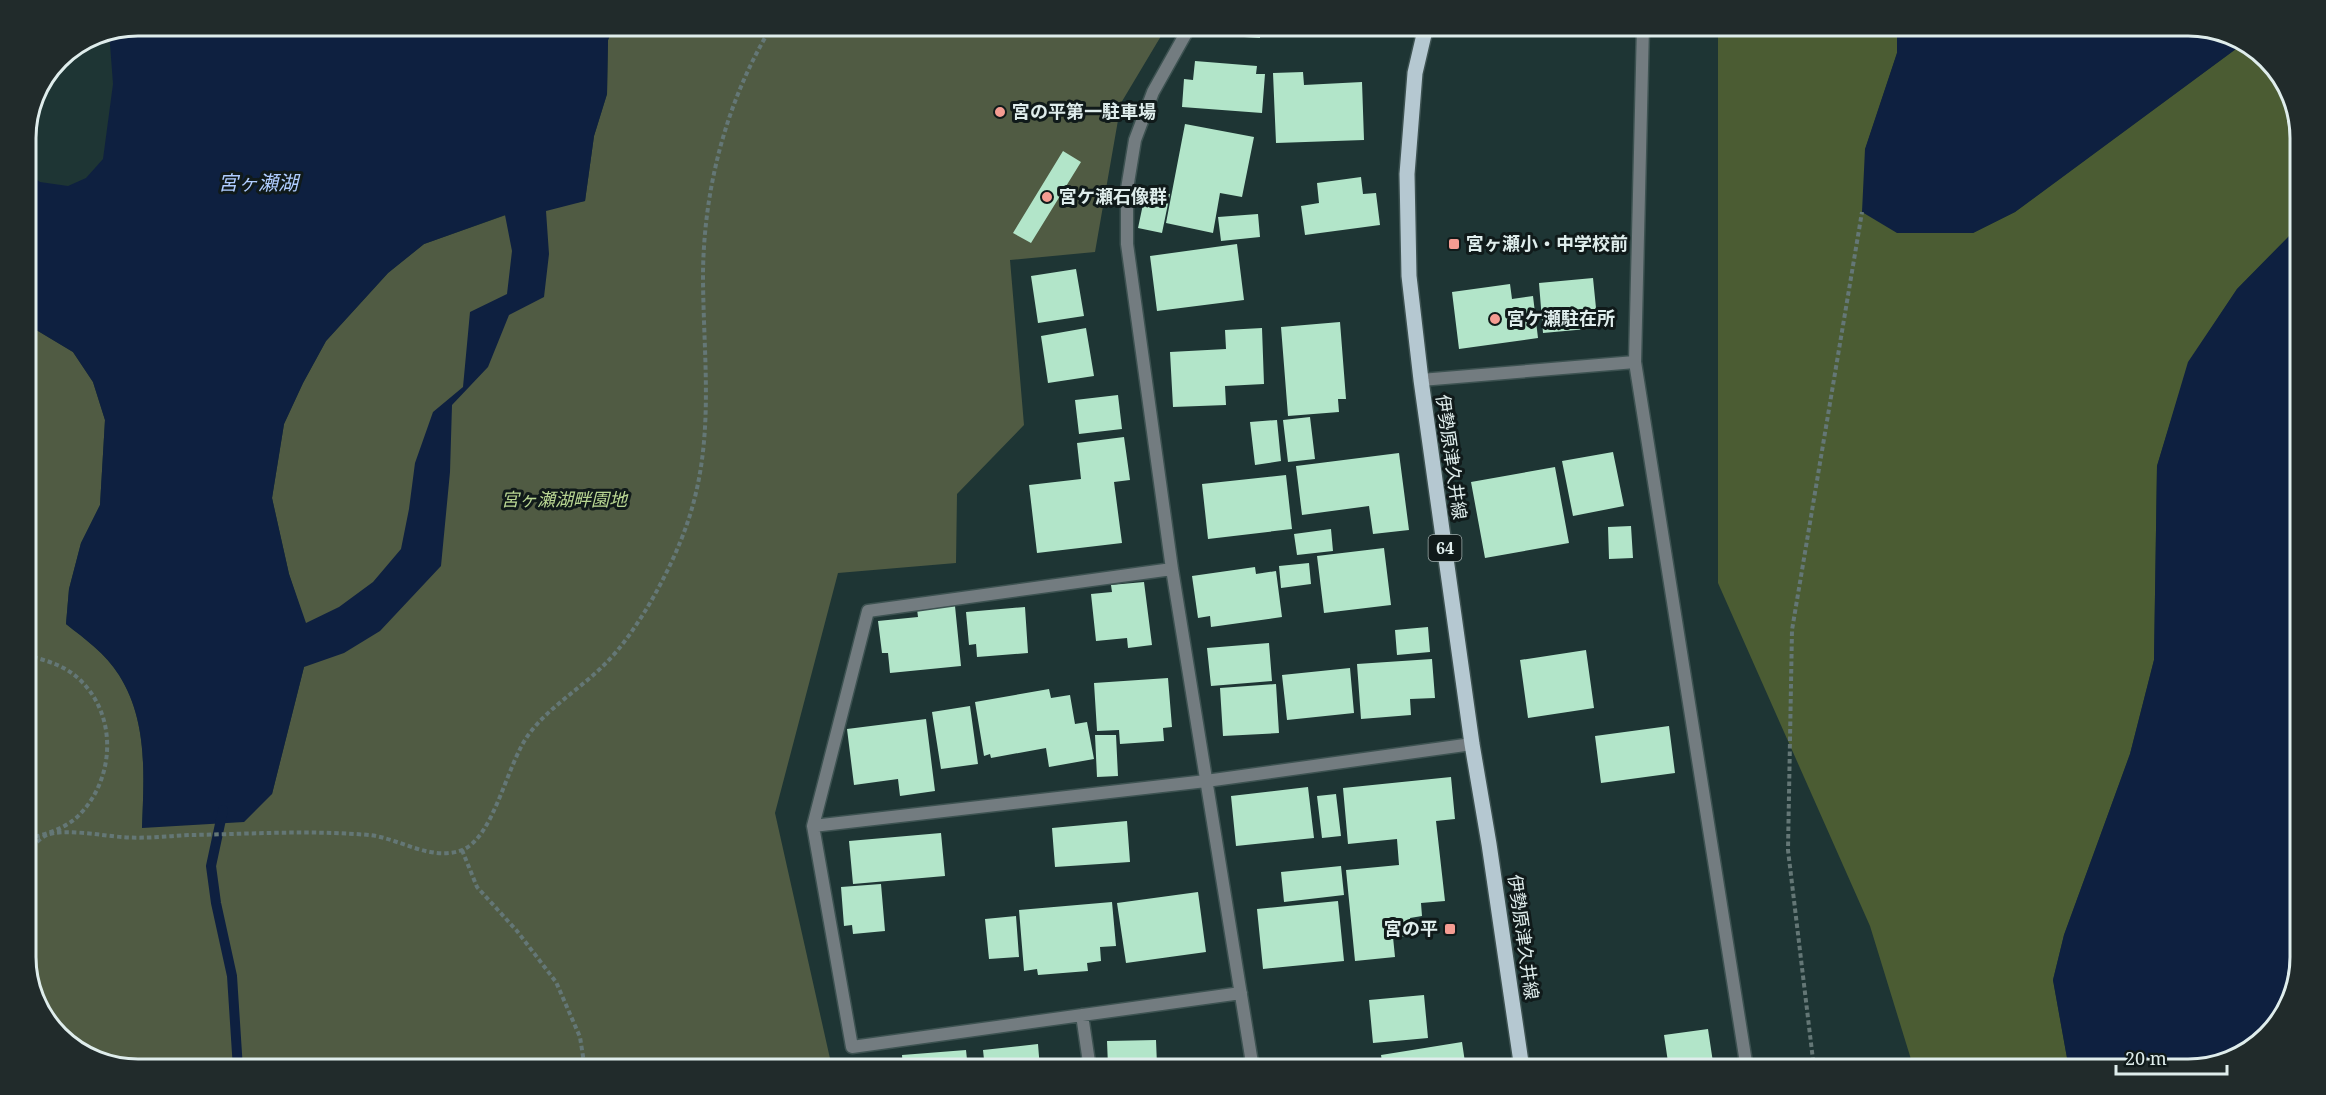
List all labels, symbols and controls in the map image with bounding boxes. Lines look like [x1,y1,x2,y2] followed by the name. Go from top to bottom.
[1012,99,1156,123] place label: 宮の平第一駐車場
[993,105,1007,119] marker: 宮の平第一駐車場
[218,169,301,196] water label: 宮ヶ瀬湖
[1059,184,1167,208] place label: 宮ケ瀬石像群
[1040,190,1054,204] marker: 宮ケ瀬石像群
[1466,231,1628,255] place label: 宮ヶ瀬小・中学校前
[1447,237,1461,251] marker: 宮ヶ瀬小・中学校前
[1507,306,1615,330] place label: 宮ケ瀬駐在所
[1488,312,1502,326] marker: 宮ケ瀬駐在所
[1431,393,1473,521] street label: 伊勢原津久井線
[501,487,629,511] park label: 宮ヶ瀬湖畔園地
[1428,535,1462,561] road number: 64
[1503,873,1545,1001] street label: 伊勢原津久井線
[1384,916,1438,940] place label: 宮の平
[1443,922,1457,936] marker: 宮の平
[2116,1038,2227,1076] scale bar
[2125,1046,2167,1070] text: 20 m

